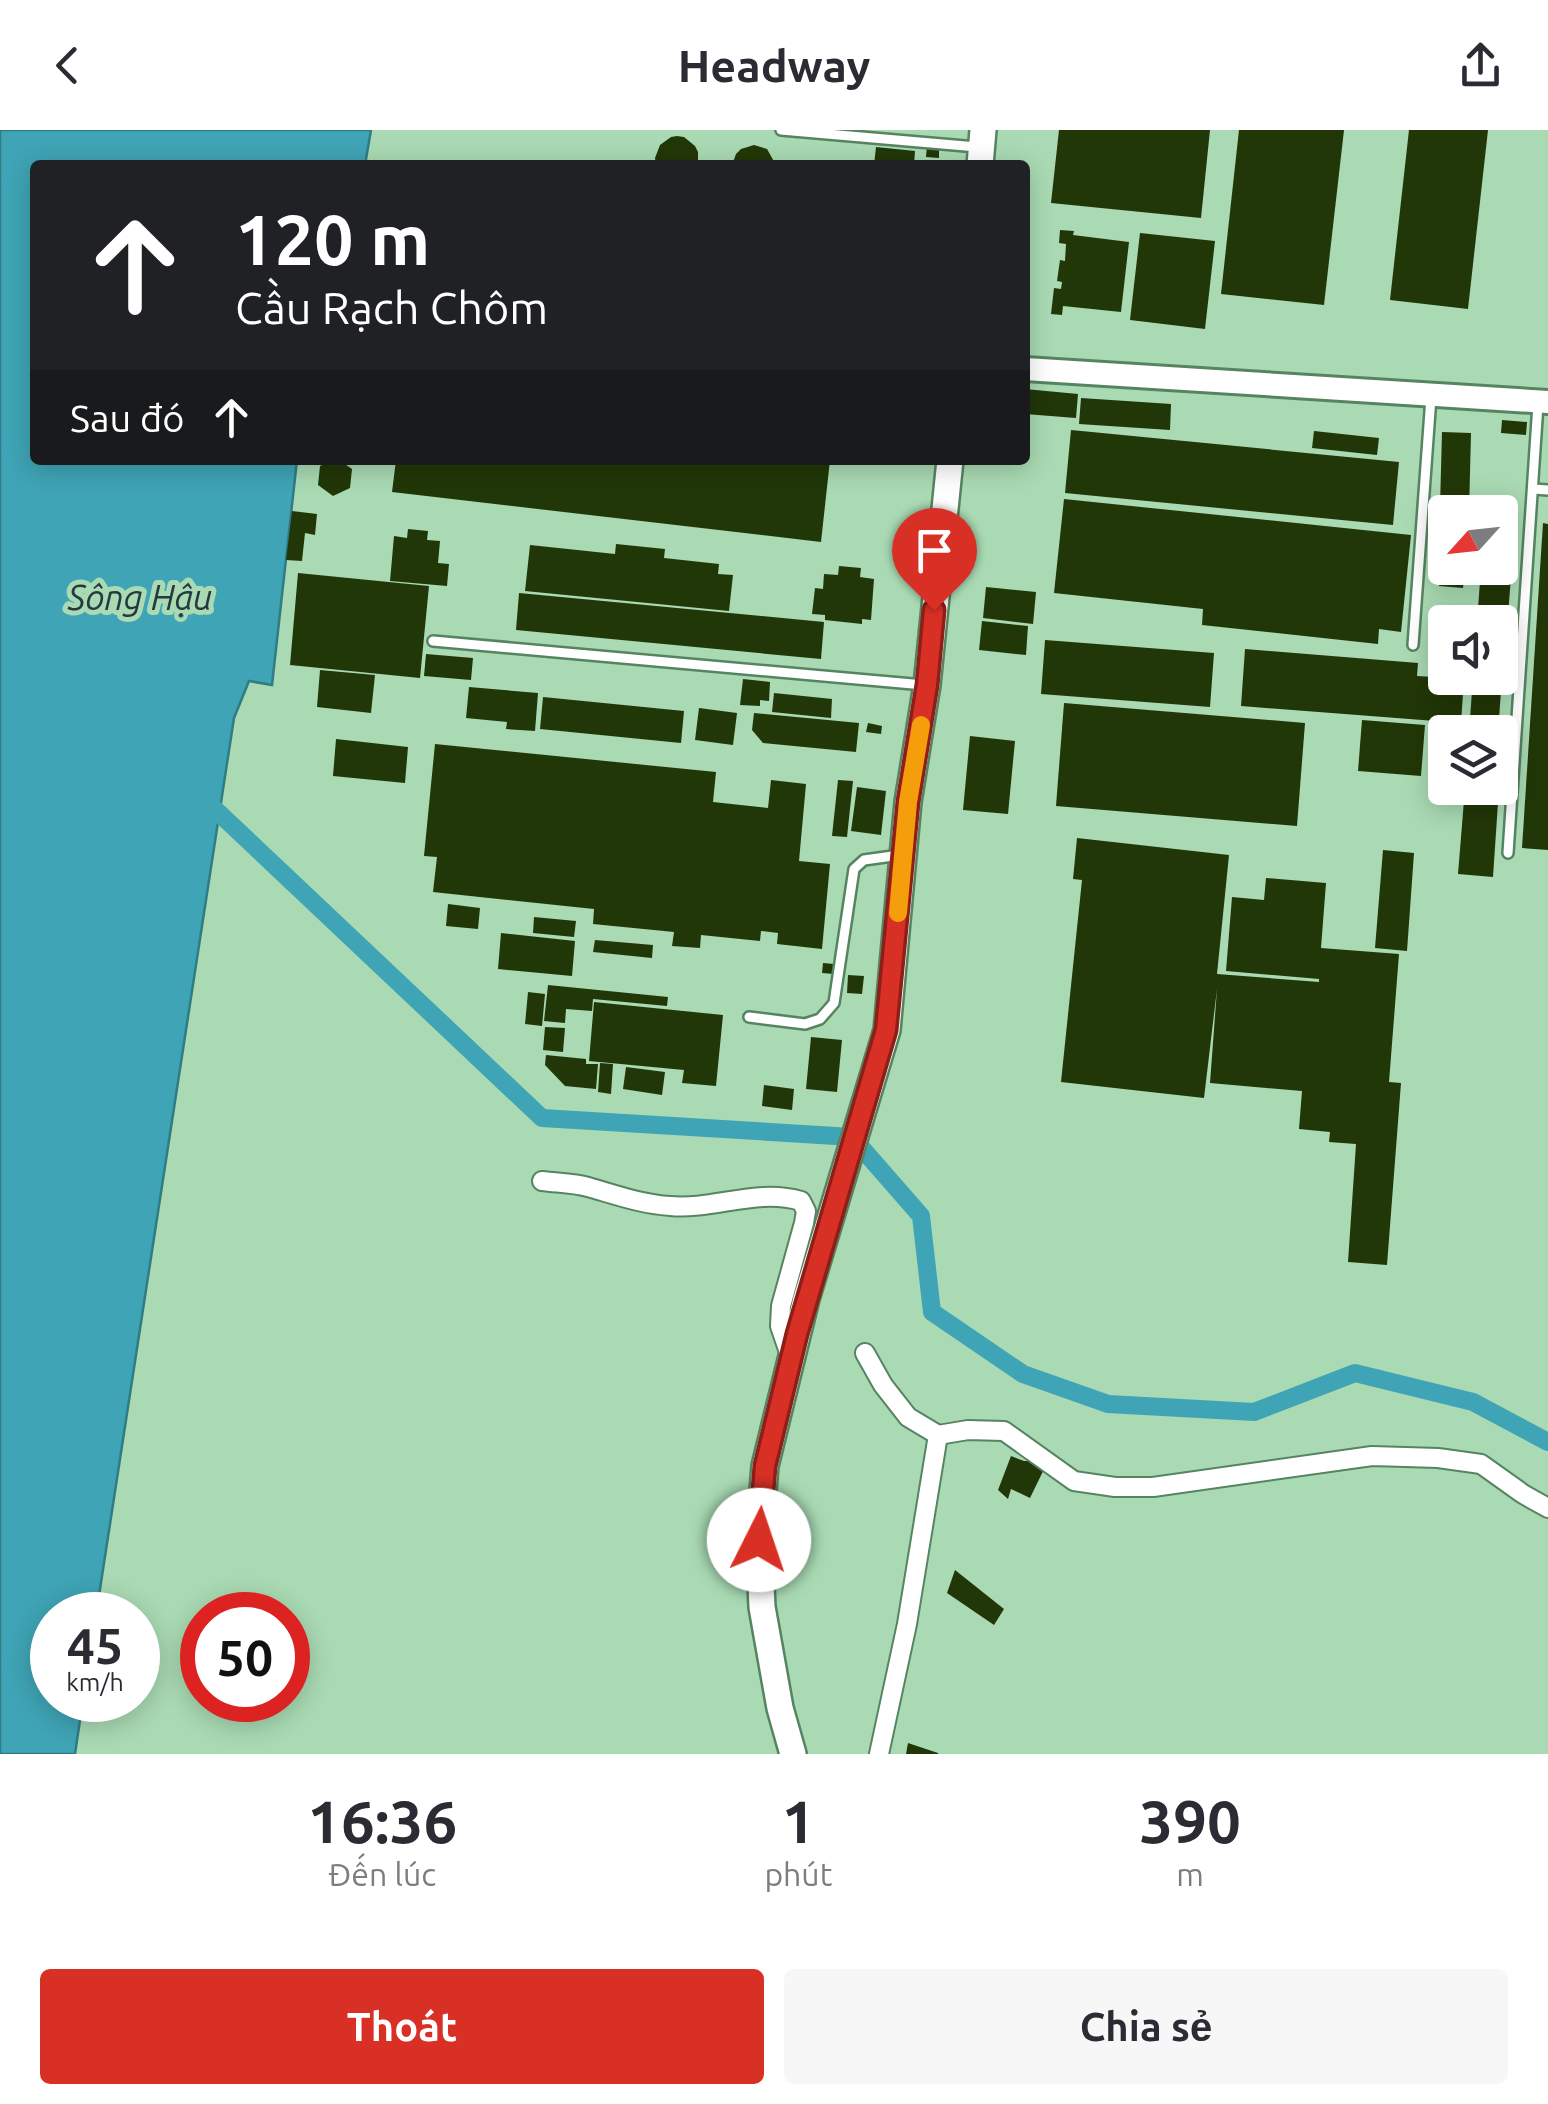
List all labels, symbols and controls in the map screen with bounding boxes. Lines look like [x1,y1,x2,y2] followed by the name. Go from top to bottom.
[40,38,95,93] icon: back
[1453,38,1508,93] icon: share
[678,40,870,91] text: Headway
[70,200,200,330] icon: ahead
[235,200,430,278] text: 120 m
[235,282,548,333] text: Cầu Rạch Chôm
[204,390,259,445] icon: ahead
[70,397,184,439] text: Sau đó
[1428,495,1518,585] north arrow
[1428,495,1518,805] map controls
[892,508,977,611] pin
[907,523,962,578] icon: arrive
[67,577,212,617] water label: Sông Hậu
[1428,605,1518,695] button: sound
[1428,715,1518,805] button: layers
[707,1488,811,1592] position arrow
[180,1592,310,1722] speed limit sign: 50
[67,1617,123,1673] text: 45
[66,1668,124,1696] text: km/h
[307,1787,457,1854] text: 16:36
[781,1787,815,1854] text: 1
[1139,1787,1241,1854] text: 390
[328,1856,436,1892] text: Đến lúc
[764,1856,832,1892] text: phút
[1176,1856,1204,1892] text: m
[40,1969,764,2084] button: Thoát
[784,1969,1508,2084] button: Chia sẻ

